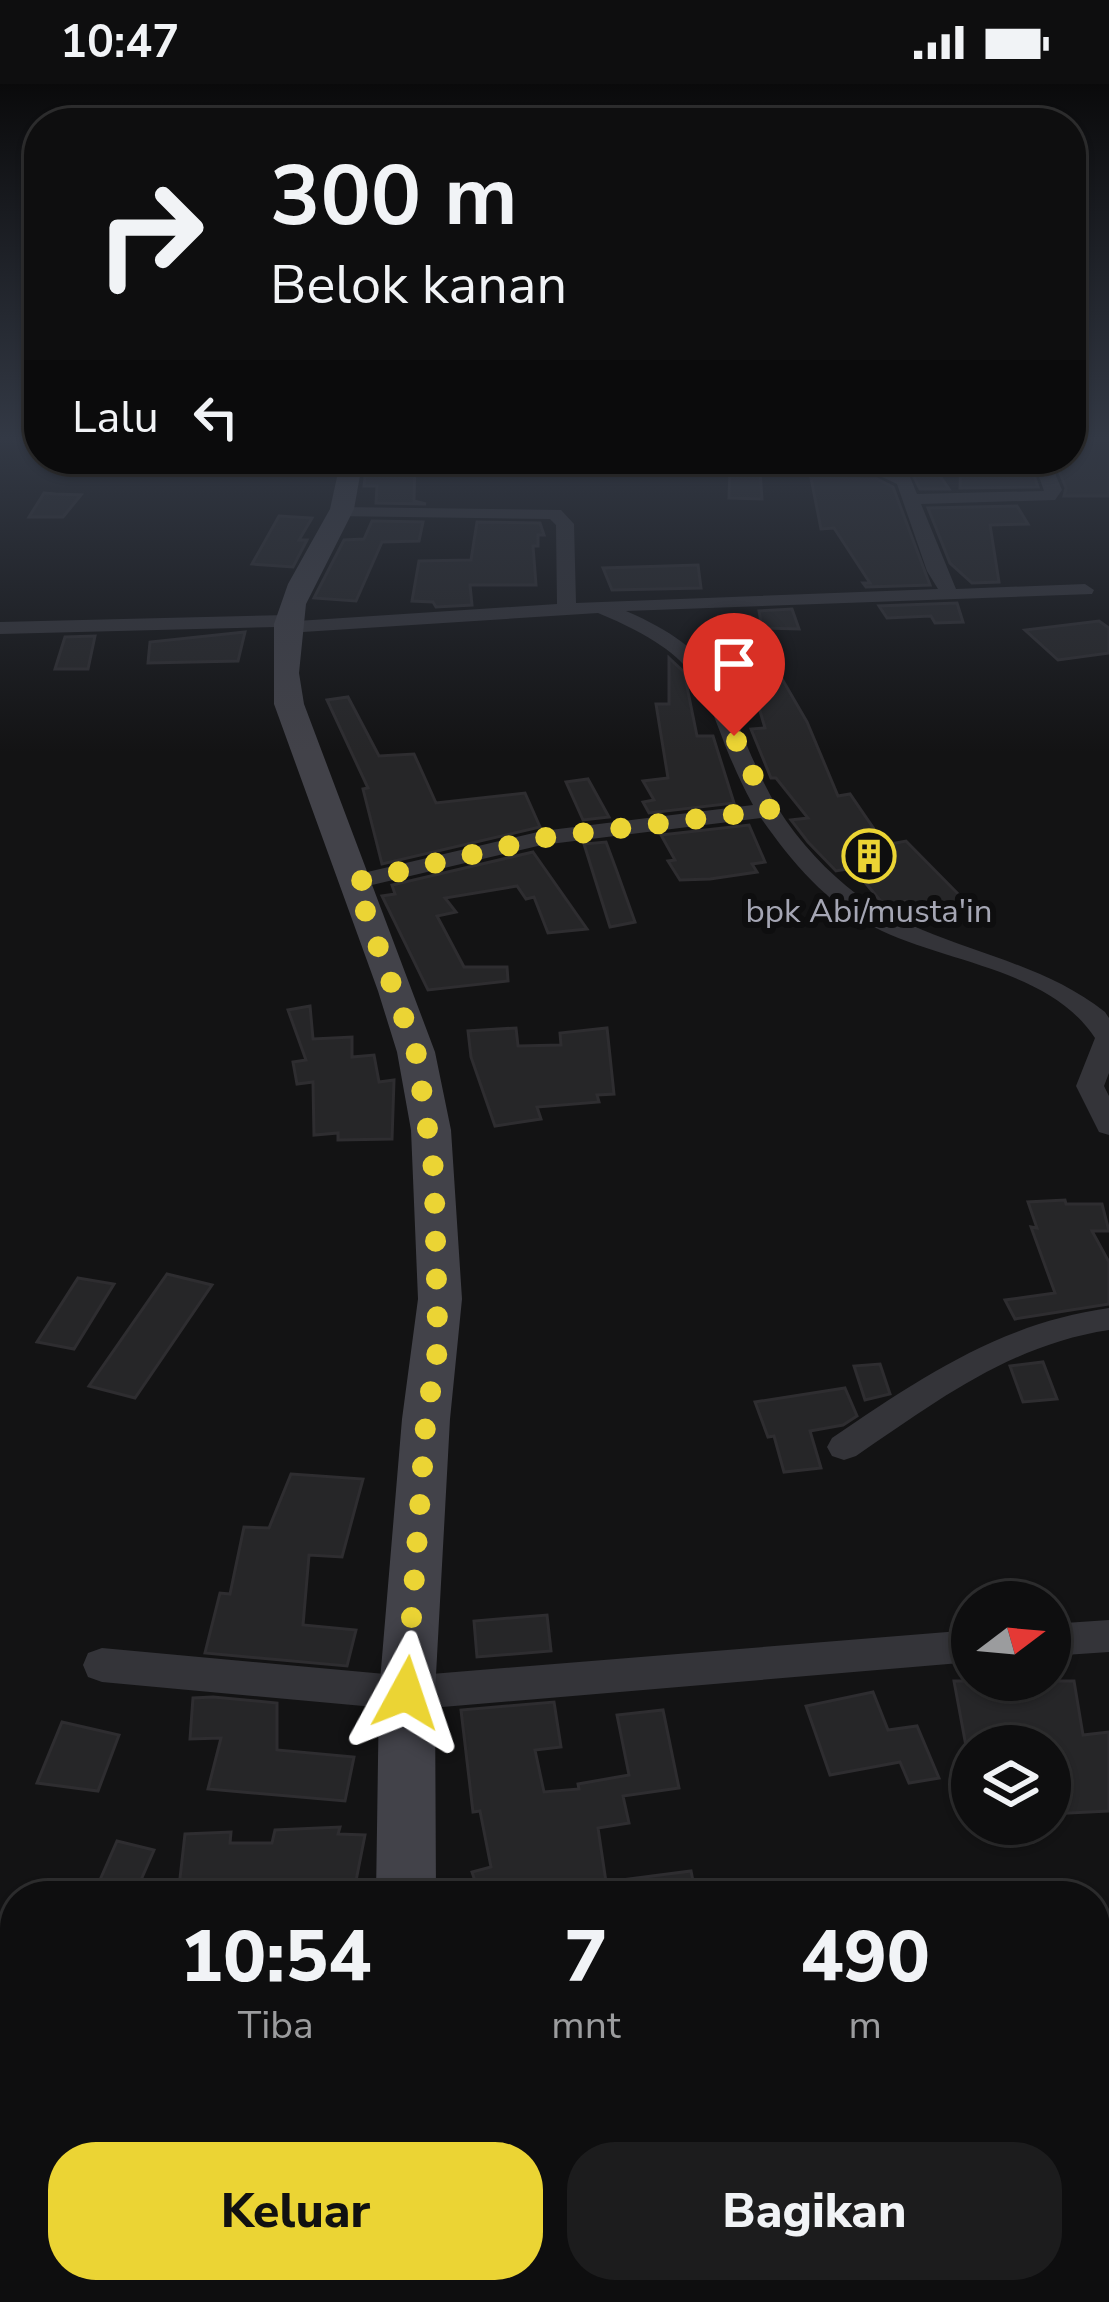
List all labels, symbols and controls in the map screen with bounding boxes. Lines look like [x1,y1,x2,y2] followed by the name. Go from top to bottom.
[60,12,179,73] text: 10:47
[270,139,518,254] text: 300 m
[72,156,228,312] icon: right
[270,248,567,322] text: Belok kanan
[183,384,249,450] icon: left
[72,387,159,448] text: Lalu
[683,613,785,736] pin
[701,631,767,697] icon: arrive
[841,828,897,884] building icon: bpk Abi/musta'in
[746,889,992,934] place label: bpk Abi/musta'in
[951,1581,1071,1701] north arrow
[951,1581,1071,1845] map controls
[343,1630,469,1756] position arrow
[951,1725,1071,1845] button: layers
[180,1908,371,2006] text: 10:54
[564,1908,608,2006] text: 7
[800,1908,930,2006] text: 490
[238,1999,314,2052] text: Tiba
[551,1999,621,2052] text: mnt
[849,1999,882,2052] text: m
[48,2142,543,2280] button: Keluar
[567,2142,1062,2280] button: Bagikan

